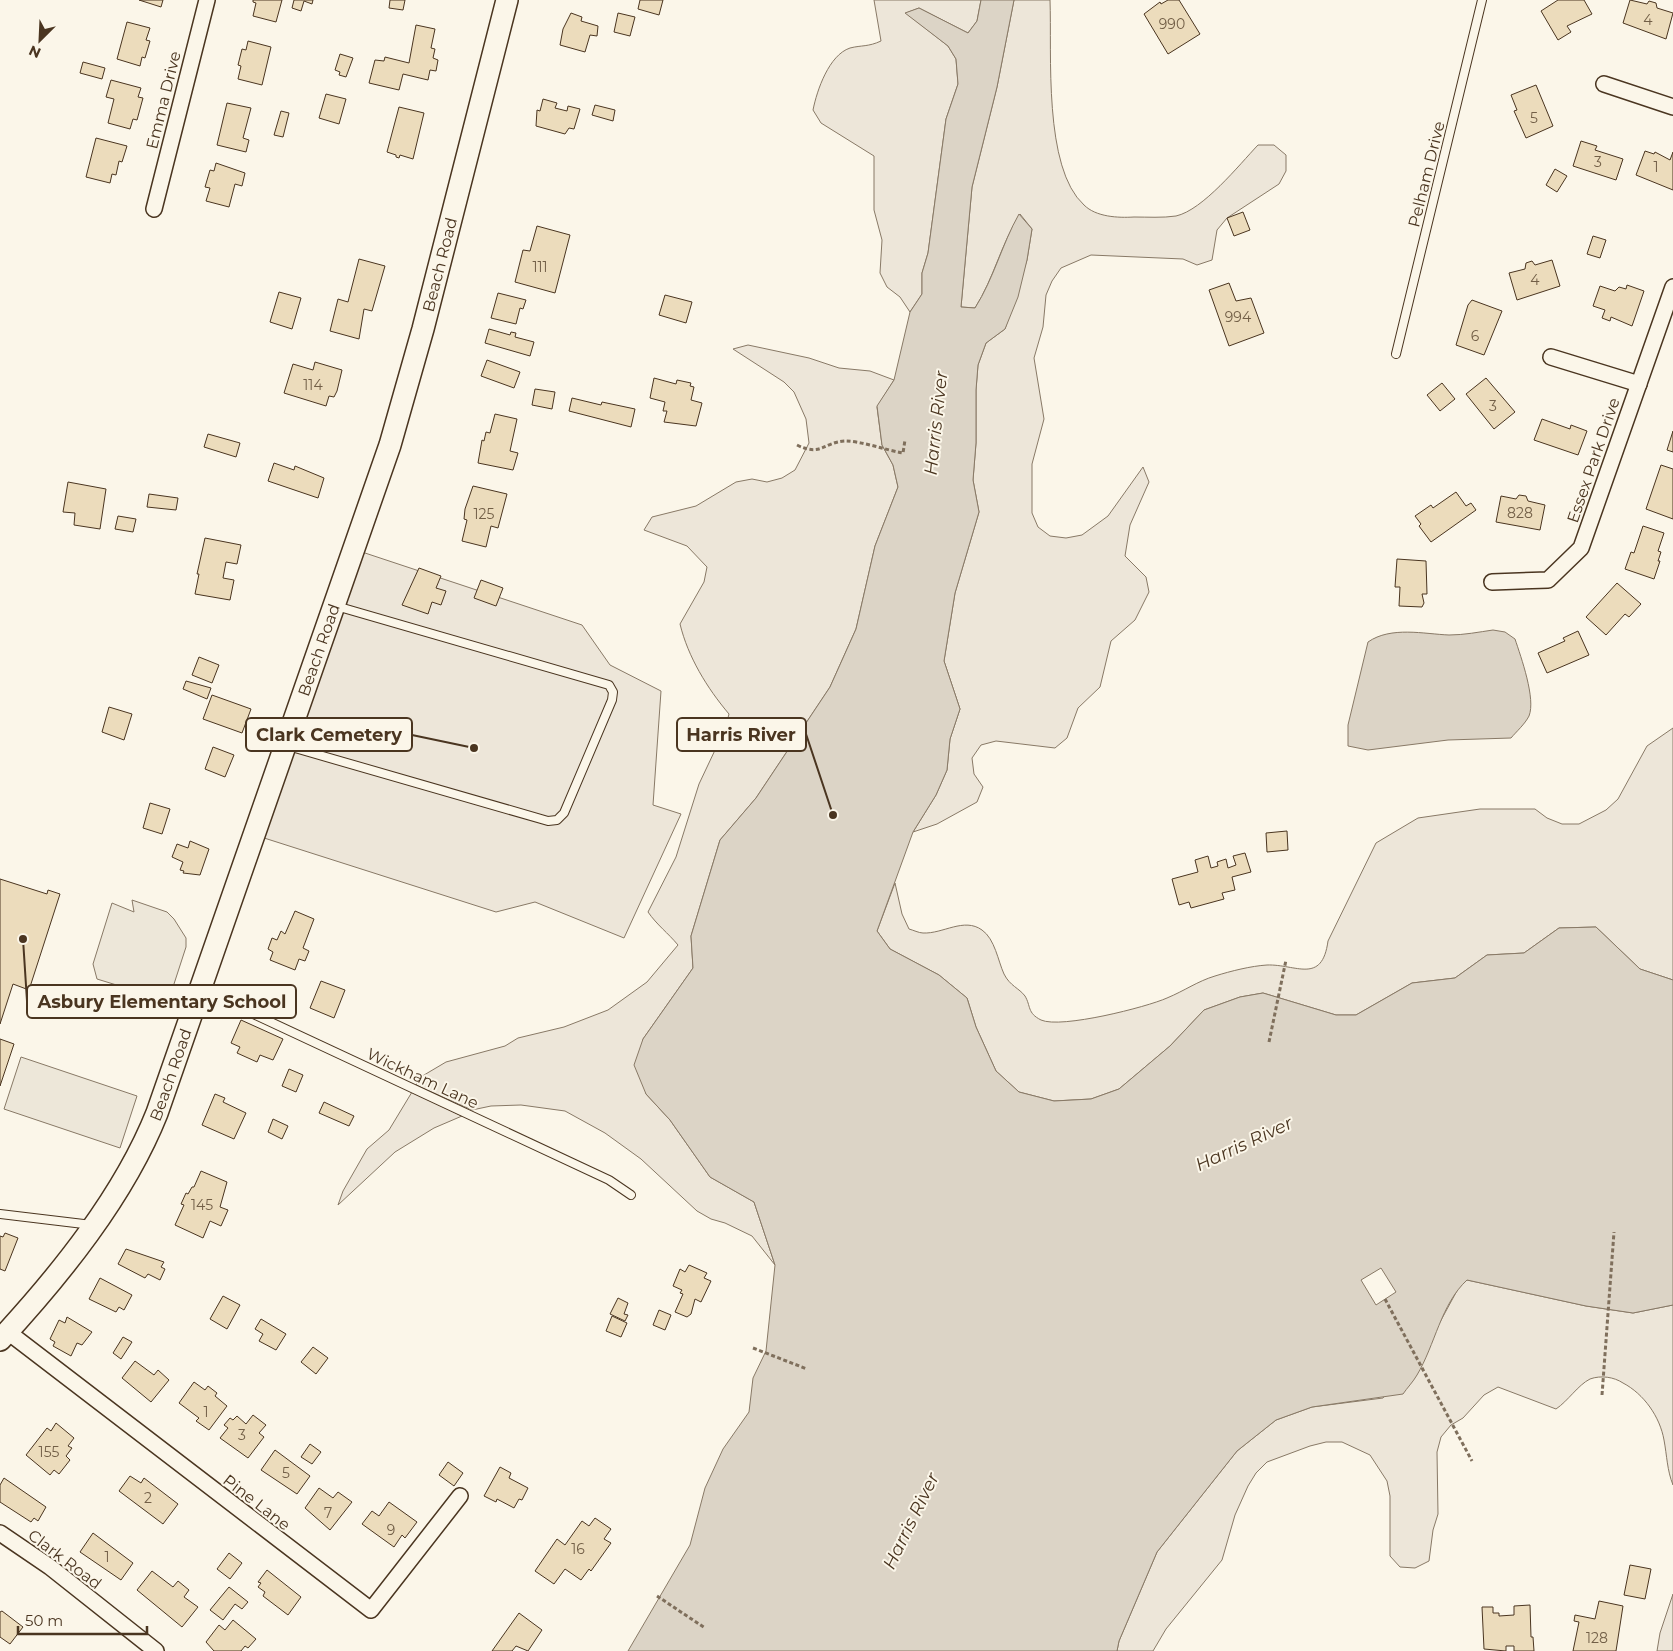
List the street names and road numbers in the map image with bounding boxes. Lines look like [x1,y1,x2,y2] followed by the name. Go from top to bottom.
[142,49,185,151] street label: Emma Drive
[1404,119,1449,229] street label: Pelham Drive
[419,216,461,314] street label: Beach Road
[1563,395,1624,525] street label: Essex Park Drive
[294,601,344,699] street label: Beach Road
[146,1026,196,1124] street label: Beach Road
[364,1044,482,1113] street label: Wickham Lane
[219,1470,294,1534] street label: Pine Lane
[24,1526,105,1593] street label: Clark Road

